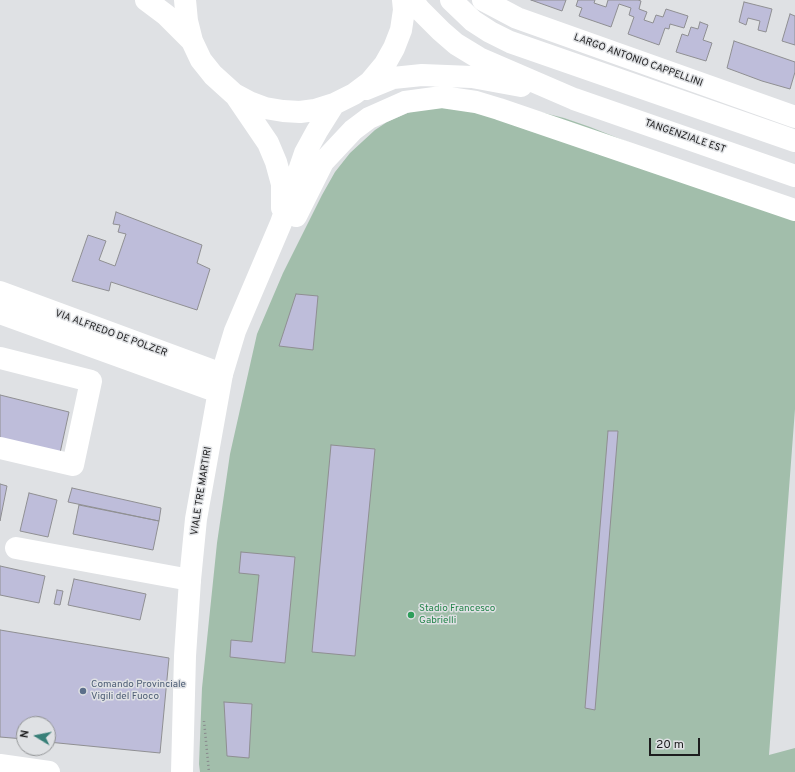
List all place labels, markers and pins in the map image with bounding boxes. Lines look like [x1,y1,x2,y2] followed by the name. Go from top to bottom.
[419,603,495,626] place label: Stadio Francesco Gabrielli
[406,610,416,620] marker: Stadio Francesco Gabrielli
[91,679,186,702] place label: Comando Provinciale Vigili del Fuoco
[78,686,88,696] marker: Comando Provinciale Vigili del Fuoco

